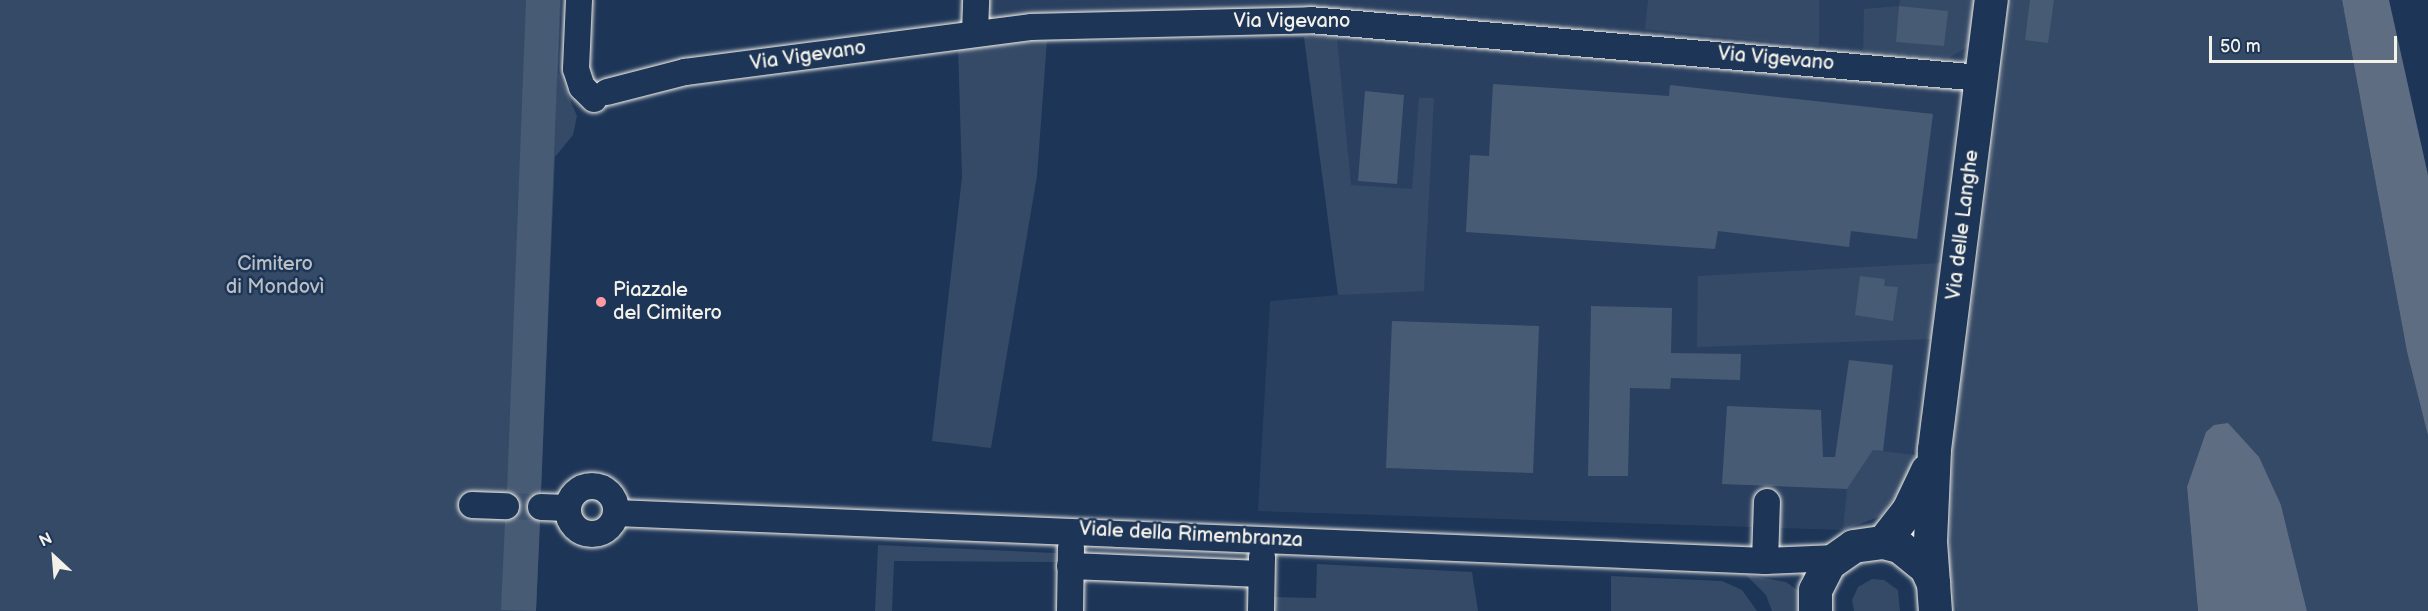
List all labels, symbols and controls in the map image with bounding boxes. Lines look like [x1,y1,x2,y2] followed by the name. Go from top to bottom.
[1233,9,1351,33] street label: Via Vigevano
[2212,24,2400,62] scale bar
[748,36,868,76] street label: Via Vigevano
[2220,36,2261,57] text: 50 m
[1716,42,1836,76] street label: Via Vigevano
[1942,149,1984,301] street label: Via delle Langhe
[226,252,324,299] park label: Cimitero di Mondovì
[613,278,722,325] place label: Piazzale del Cimitero
[594,295,608,309] marker: Piazzale del Cimitero
[1078,517,1304,553] street label: Viale della Rimembranza
[24,527,84,587] north arrow
[36,529,55,552] text: N

